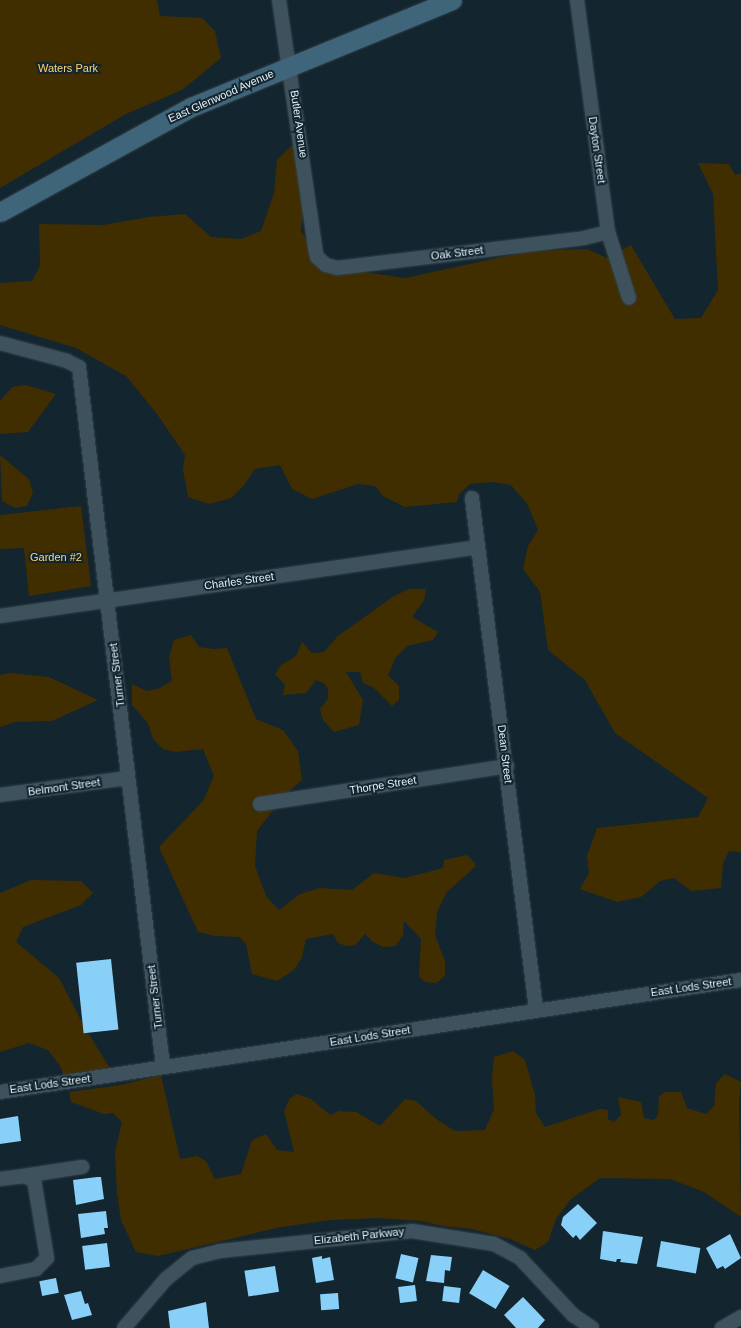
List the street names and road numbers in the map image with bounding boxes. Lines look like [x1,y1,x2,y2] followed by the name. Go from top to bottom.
[166,67,276,125] street label: East Glenwood Avenue
[288,89,310,159] street label: Butler Avenue
[586,116,608,184] street label: Dayton Street
[430,243,484,263] street label: Oak Street
[203,570,275,592] street label: Charles Street
[107,642,127,708] street label: Turner Street
[495,724,515,784] street label: Dean Street
[349,773,417,797] street label: Thorpe Street
[27,775,101,799] street label: Belmont Street
[145,964,165,1030] street label: Turner Street
[650,975,732,999] street label: East Lods Street
[329,1023,411,1049] street label: East Lods Street
[9,1072,91,1096] street label: East Lods Street
[313,1225,405,1247] street label: Elizabeth Parkway

